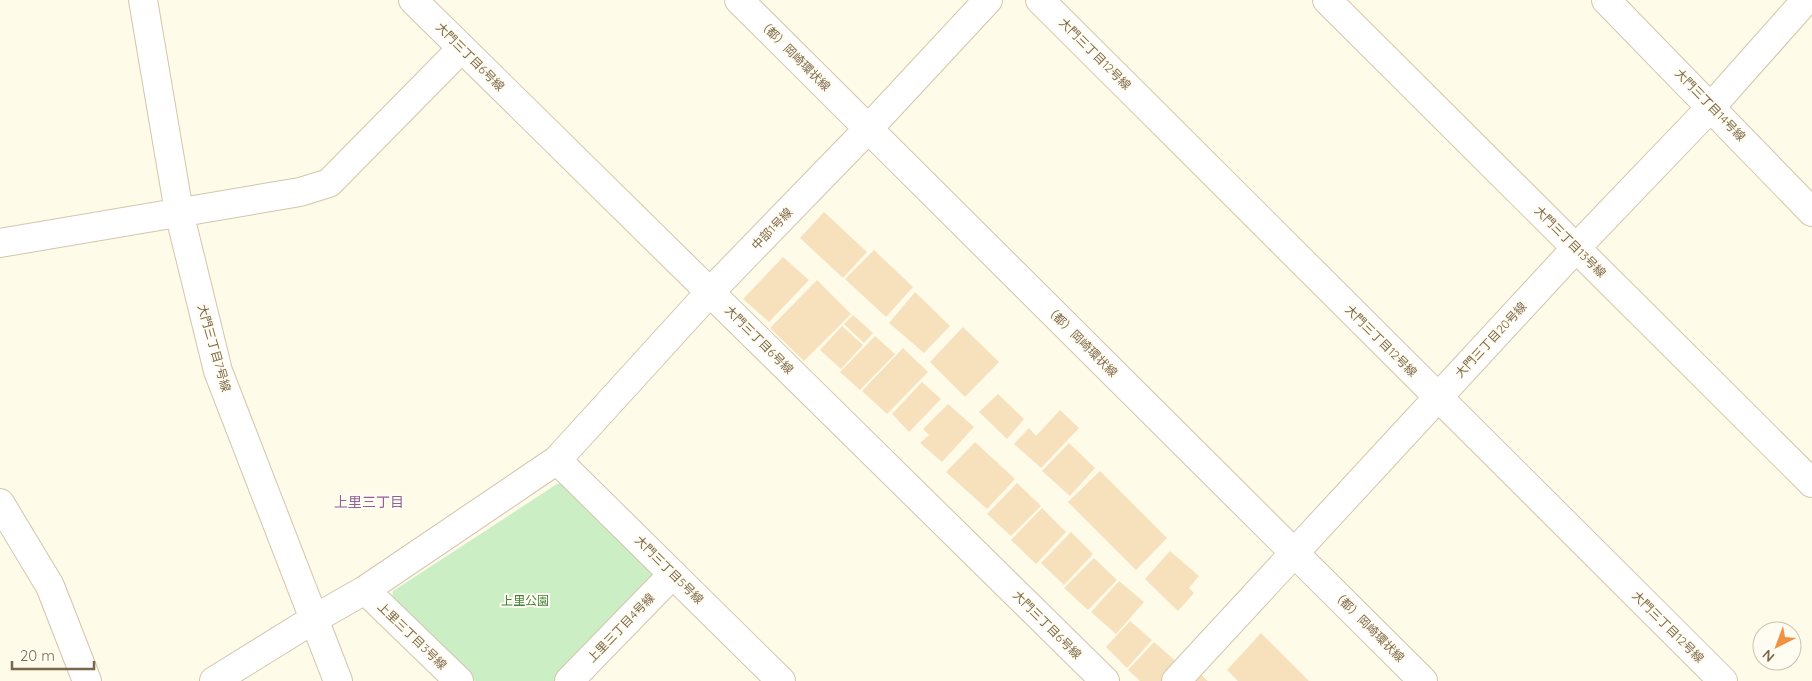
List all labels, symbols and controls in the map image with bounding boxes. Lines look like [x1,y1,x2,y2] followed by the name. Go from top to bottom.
[755,15,834,94] street label: （都）岡崎環状線
[1056,15,1134,93] street label: 大門三丁目12号線
[433,19,508,94] street label: 大門三丁目6号線
[1672,65,1749,144] street label: 大門三丁目14号線
[1532,203,1609,280] street label: 大門三丁目13号線
[748,205,795,253] street label: 中部1号線
[1452,299,1529,381] street label: 大門三丁目20号線
[1042,301,1121,380] street label: （都）岡崎環状線
[195,302,234,393] street label: 大門三丁目7号線
[722,302,797,377] street label: 大門三丁目6号線
[1342,302,1420,380] street label: 大門三丁目12号線
[334,493,404,511] district label: 上里三丁目
[632,532,707,607] street label: 大門三丁目5号線
[1329,586,1408,665] street label: （都）岡崎環状線
[1010,587,1085,662] street label: 大門三丁目6号線
[1629,588,1707,666] street label: 大門三丁目12号線
[584,590,657,665] street label: 上里三丁目4号線
[501,593,549,608] park label: 上里公園
[375,599,450,672] street label: 上里三丁目3号線
[1752,621,1802,671] north arrow
[12,638,95,670] scale bar
[20,646,55,665] text: 20 m
[1758,646,1778,666] text: N

